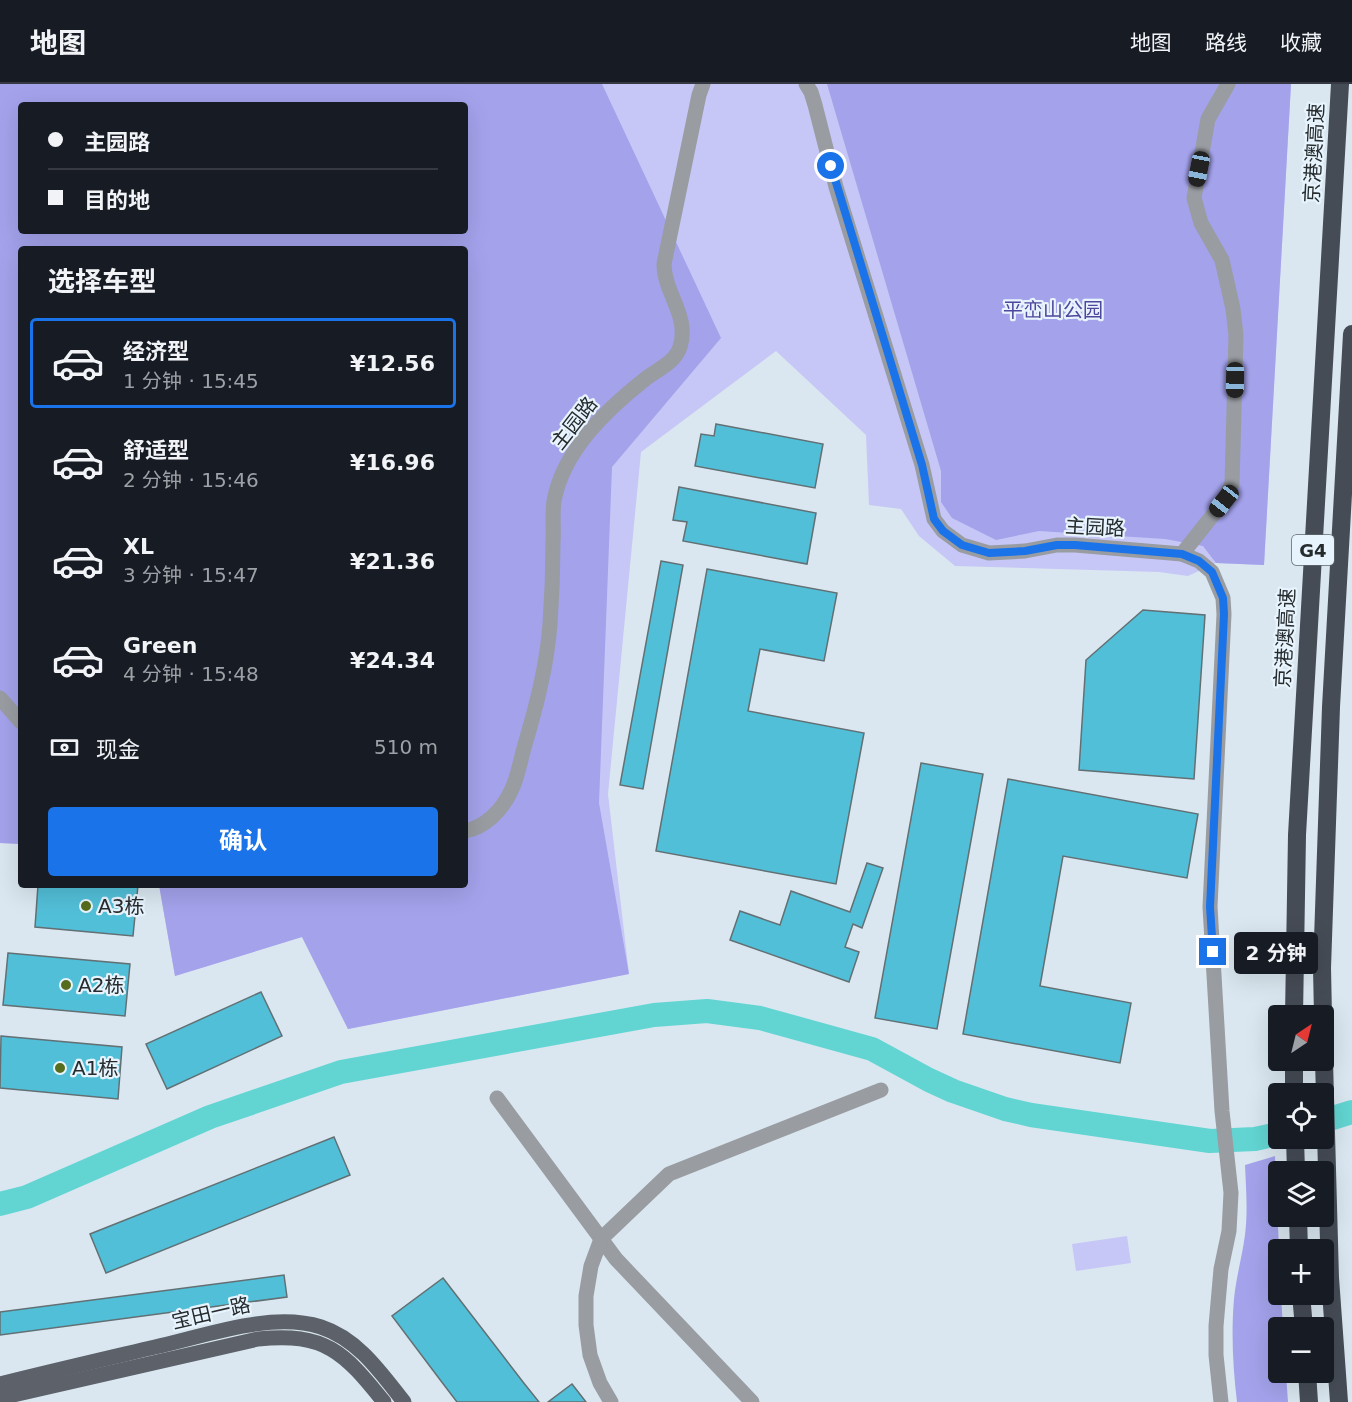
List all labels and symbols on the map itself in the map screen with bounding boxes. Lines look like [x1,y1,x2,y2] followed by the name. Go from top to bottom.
[1299,102,1329,204] street label: 京港澳高速
[1187,150,1211,188] car
[817,152,844,179] route start
[1003,298,1103,322] park label: 平峦山公园
[1226,362,1244,398] car
[546,392,602,454] street label: 主园路
[1206,481,1242,521] car
[1064,513,1126,541] street label: 主园路
[1292,535,1334,565] road number: G4
[1270,587,1300,689] street label: 京港澳高速
[98,894,144,918] place label: A3栋
[79,899,93,913] marker: A3栋
[1234,931,1318,973] callout: 2 分钟
[1199,938,1226,965] route end
[78,973,124,997] place label: A2栋
[59,978,73,992] marker: A2栋
[1268,1005,1334,1071] north arrow
[72,1056,118,1080] place label: A1栋
[53,1061,67,1075] marker: A1栋
[169,1292,253,1334] street label: 宝田一路

